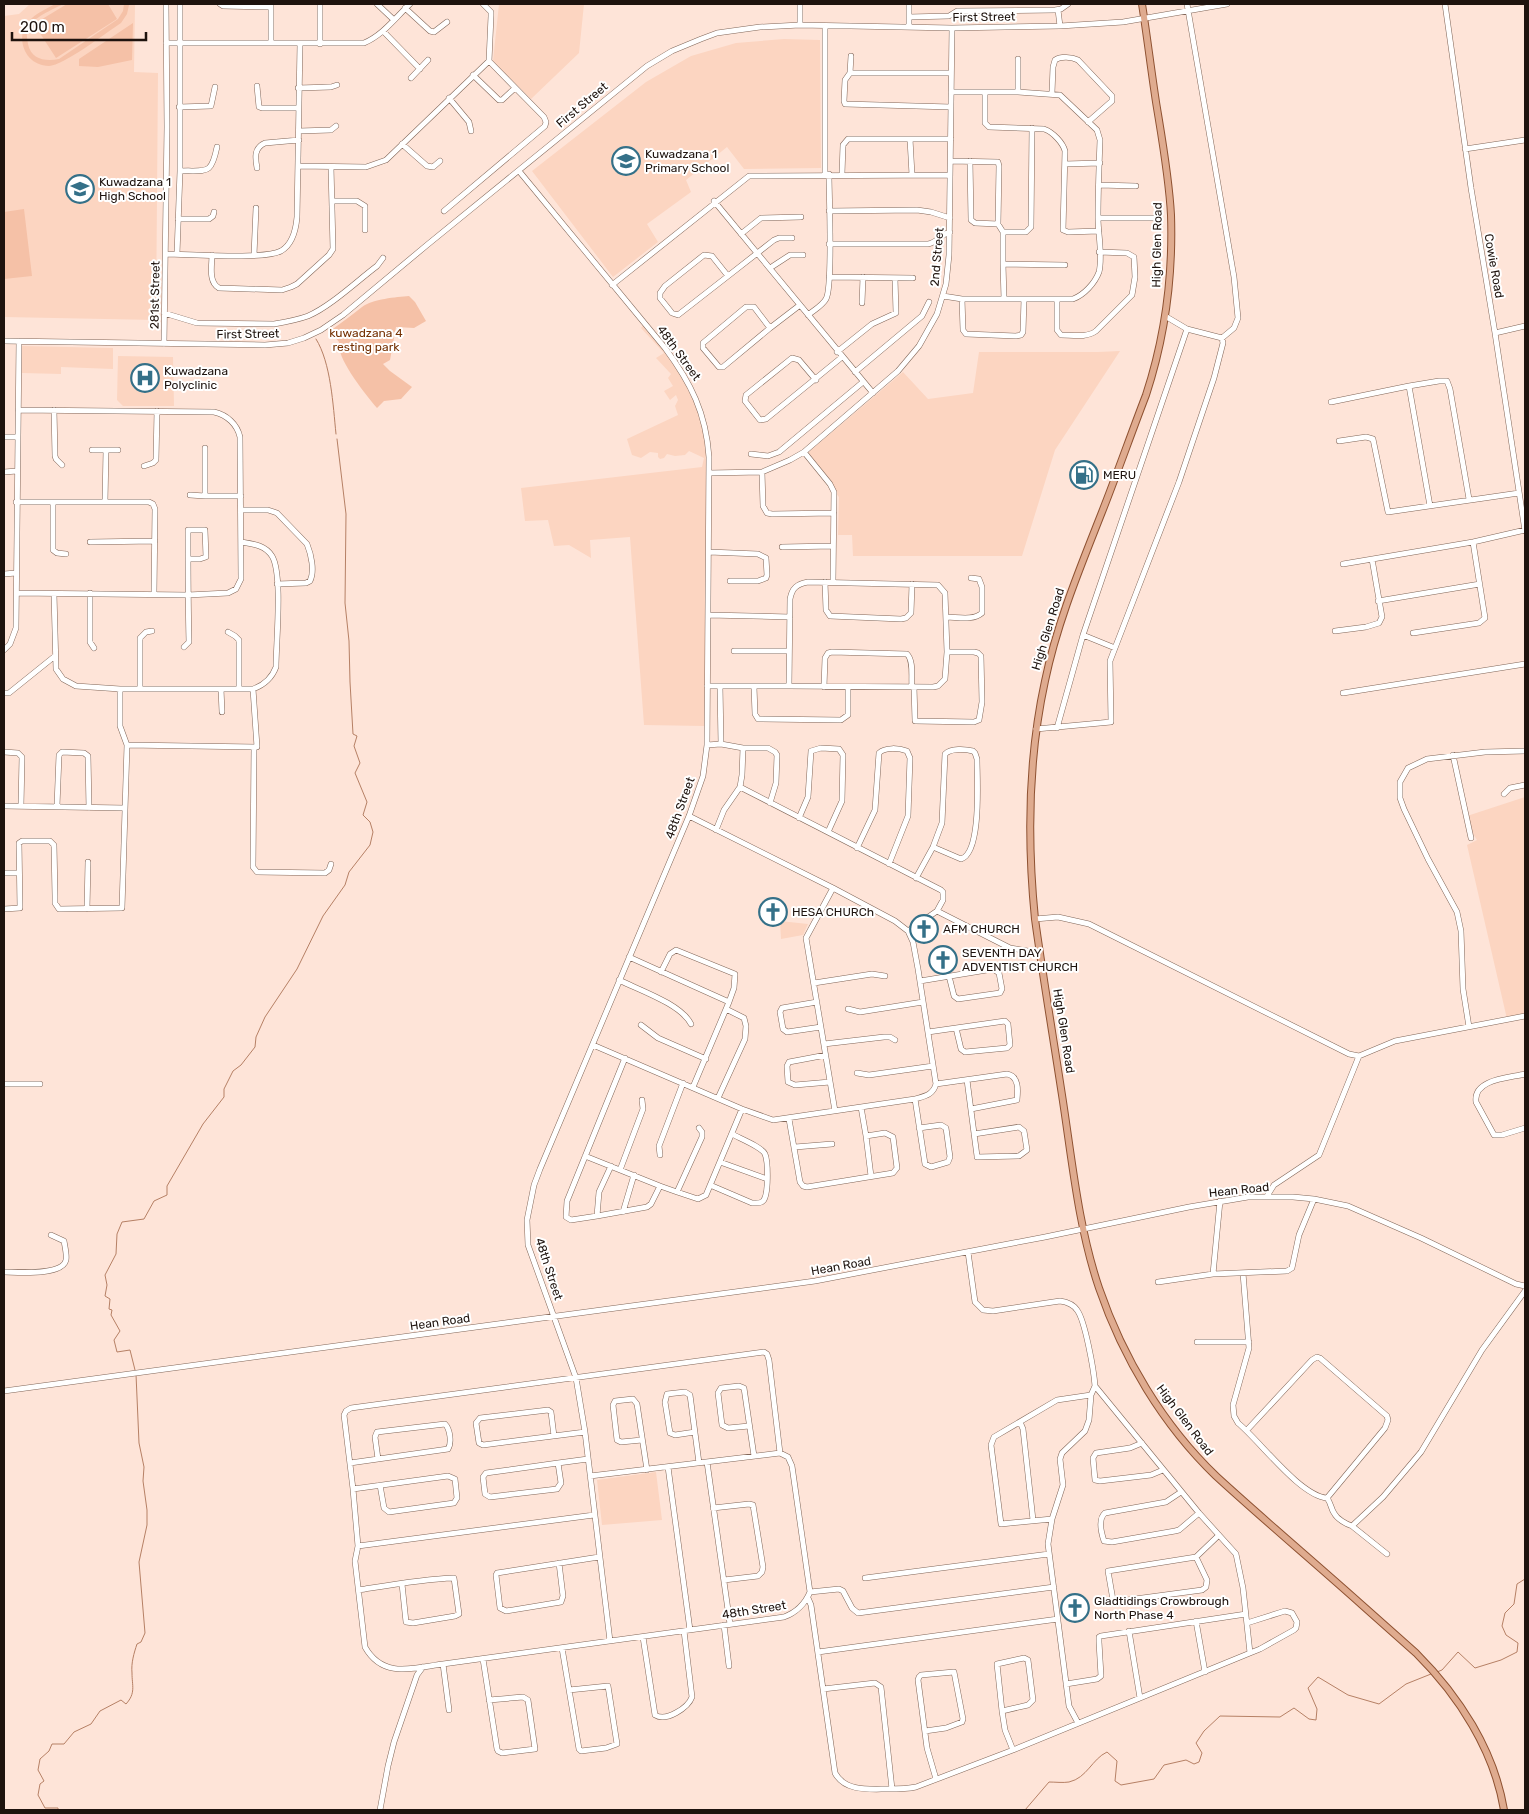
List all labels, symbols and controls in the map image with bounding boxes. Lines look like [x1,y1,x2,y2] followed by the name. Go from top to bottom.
[952,9,1016,25] street label: First Street
[12,10,146,42] scale bar
[20,18,65,36] text: 200 m
[553,79,611,131] street label: First Street
[611,146,641,176] school or university icon: Kuwadzana 1 Primary School
[645,147,729,175] place label: Kuwadzana 1 Primary School
[65,174,95,204] school or university icon: Kuwadzana 1 High School
[99,175,171,203] place label: Kuwadzana 1 High School
[1149,202,1165,288] street label: High Glen Road
[927,227,947,287] street label: 2nd Street
[1481,233,1507,299] street label: Cowie Road
[147,260,163,329] street label: 281st Street
[654,323,704,384] street label: 48th Street
[216,326,280,342] street label: First Street
[329,326,403,354] park label: kuwadzana 4 resting park
[130,363,160,393] hospital icon: Kuwadzana Polyclinic
[164,364,228,392] place label: Kuwadzana Polyclinic
[1069,460,1099,490] fuel station icon: MERU
[1103,468,1136,482] place label: MERU
[1029,586,1067,672] street label: High Glen Road
[662,775,698,841] street label: 48th Street
[758,897,788,927] church icon: HESA CHURCh
[792,905,874,919] place label: HESA CHURCh
[909,914,939,944] church icon: AFM CHURCH
[943,922,1020,936] place label: AFM CHURCH
[928,945,958,975] church icon: SEVENTH DAY ADVENTIST CHURCH
[962,946,1078,974] place label: SEVENTH DAY ADVENTIST CHURCH
[1050,988,1078,1074] street label: High Glen Road
[1208,1180,1270,1200] street label: Hean Road
[532,1236,566,1302] street label: 48th Street
[810,1254,872,1278] street label: Hean Road
[409,1311,471,1333] street label: Hean Road
[1154,1382,1216,1458] street label: High Glen Road
[1060,1593,1090,1623] church icon: Gladtidings Crowbrough North Phase 4
[1094,1594,1229,1622] place label: Gladtidings Crowbrough North Phase 4
[721,1598,787,1622] street label: 48th Street

